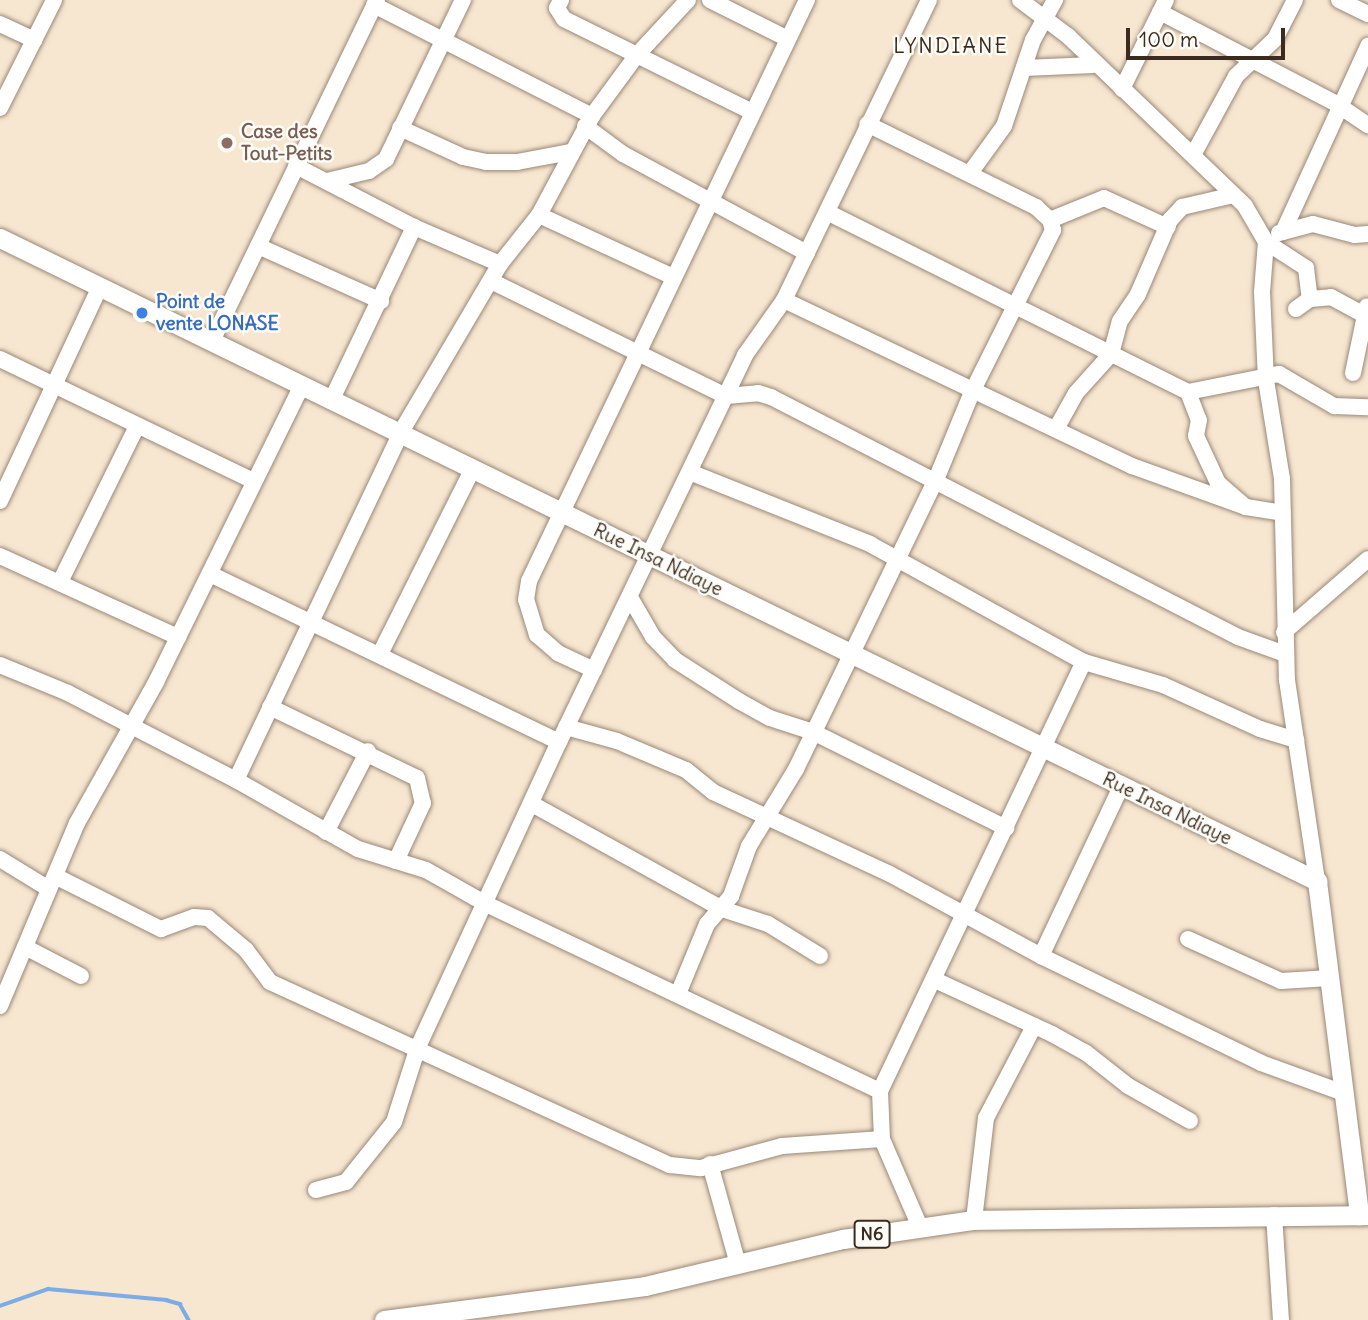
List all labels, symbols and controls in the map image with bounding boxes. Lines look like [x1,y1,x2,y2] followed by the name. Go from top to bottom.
[1130,14,1289,58] scale bar
[1139,26,1198,53] text: 100 m
[894,33,1008,59] district label: LYNDIANE
[241,121,332,165] place label: Case des Tout-Petits
[219,135,235,151] marker: Case des Tout-Petits
[156,291,279,335] place label: Point de vente LONASE
[134,305,150,321] marker: Point de vente LONASE
[590,519,726,601] street label: Rue Insa Ndiaye
[1099,768,1235,850] street label: Rue Insa Ndiaye
[853,1219,891,1248] road number: N6

